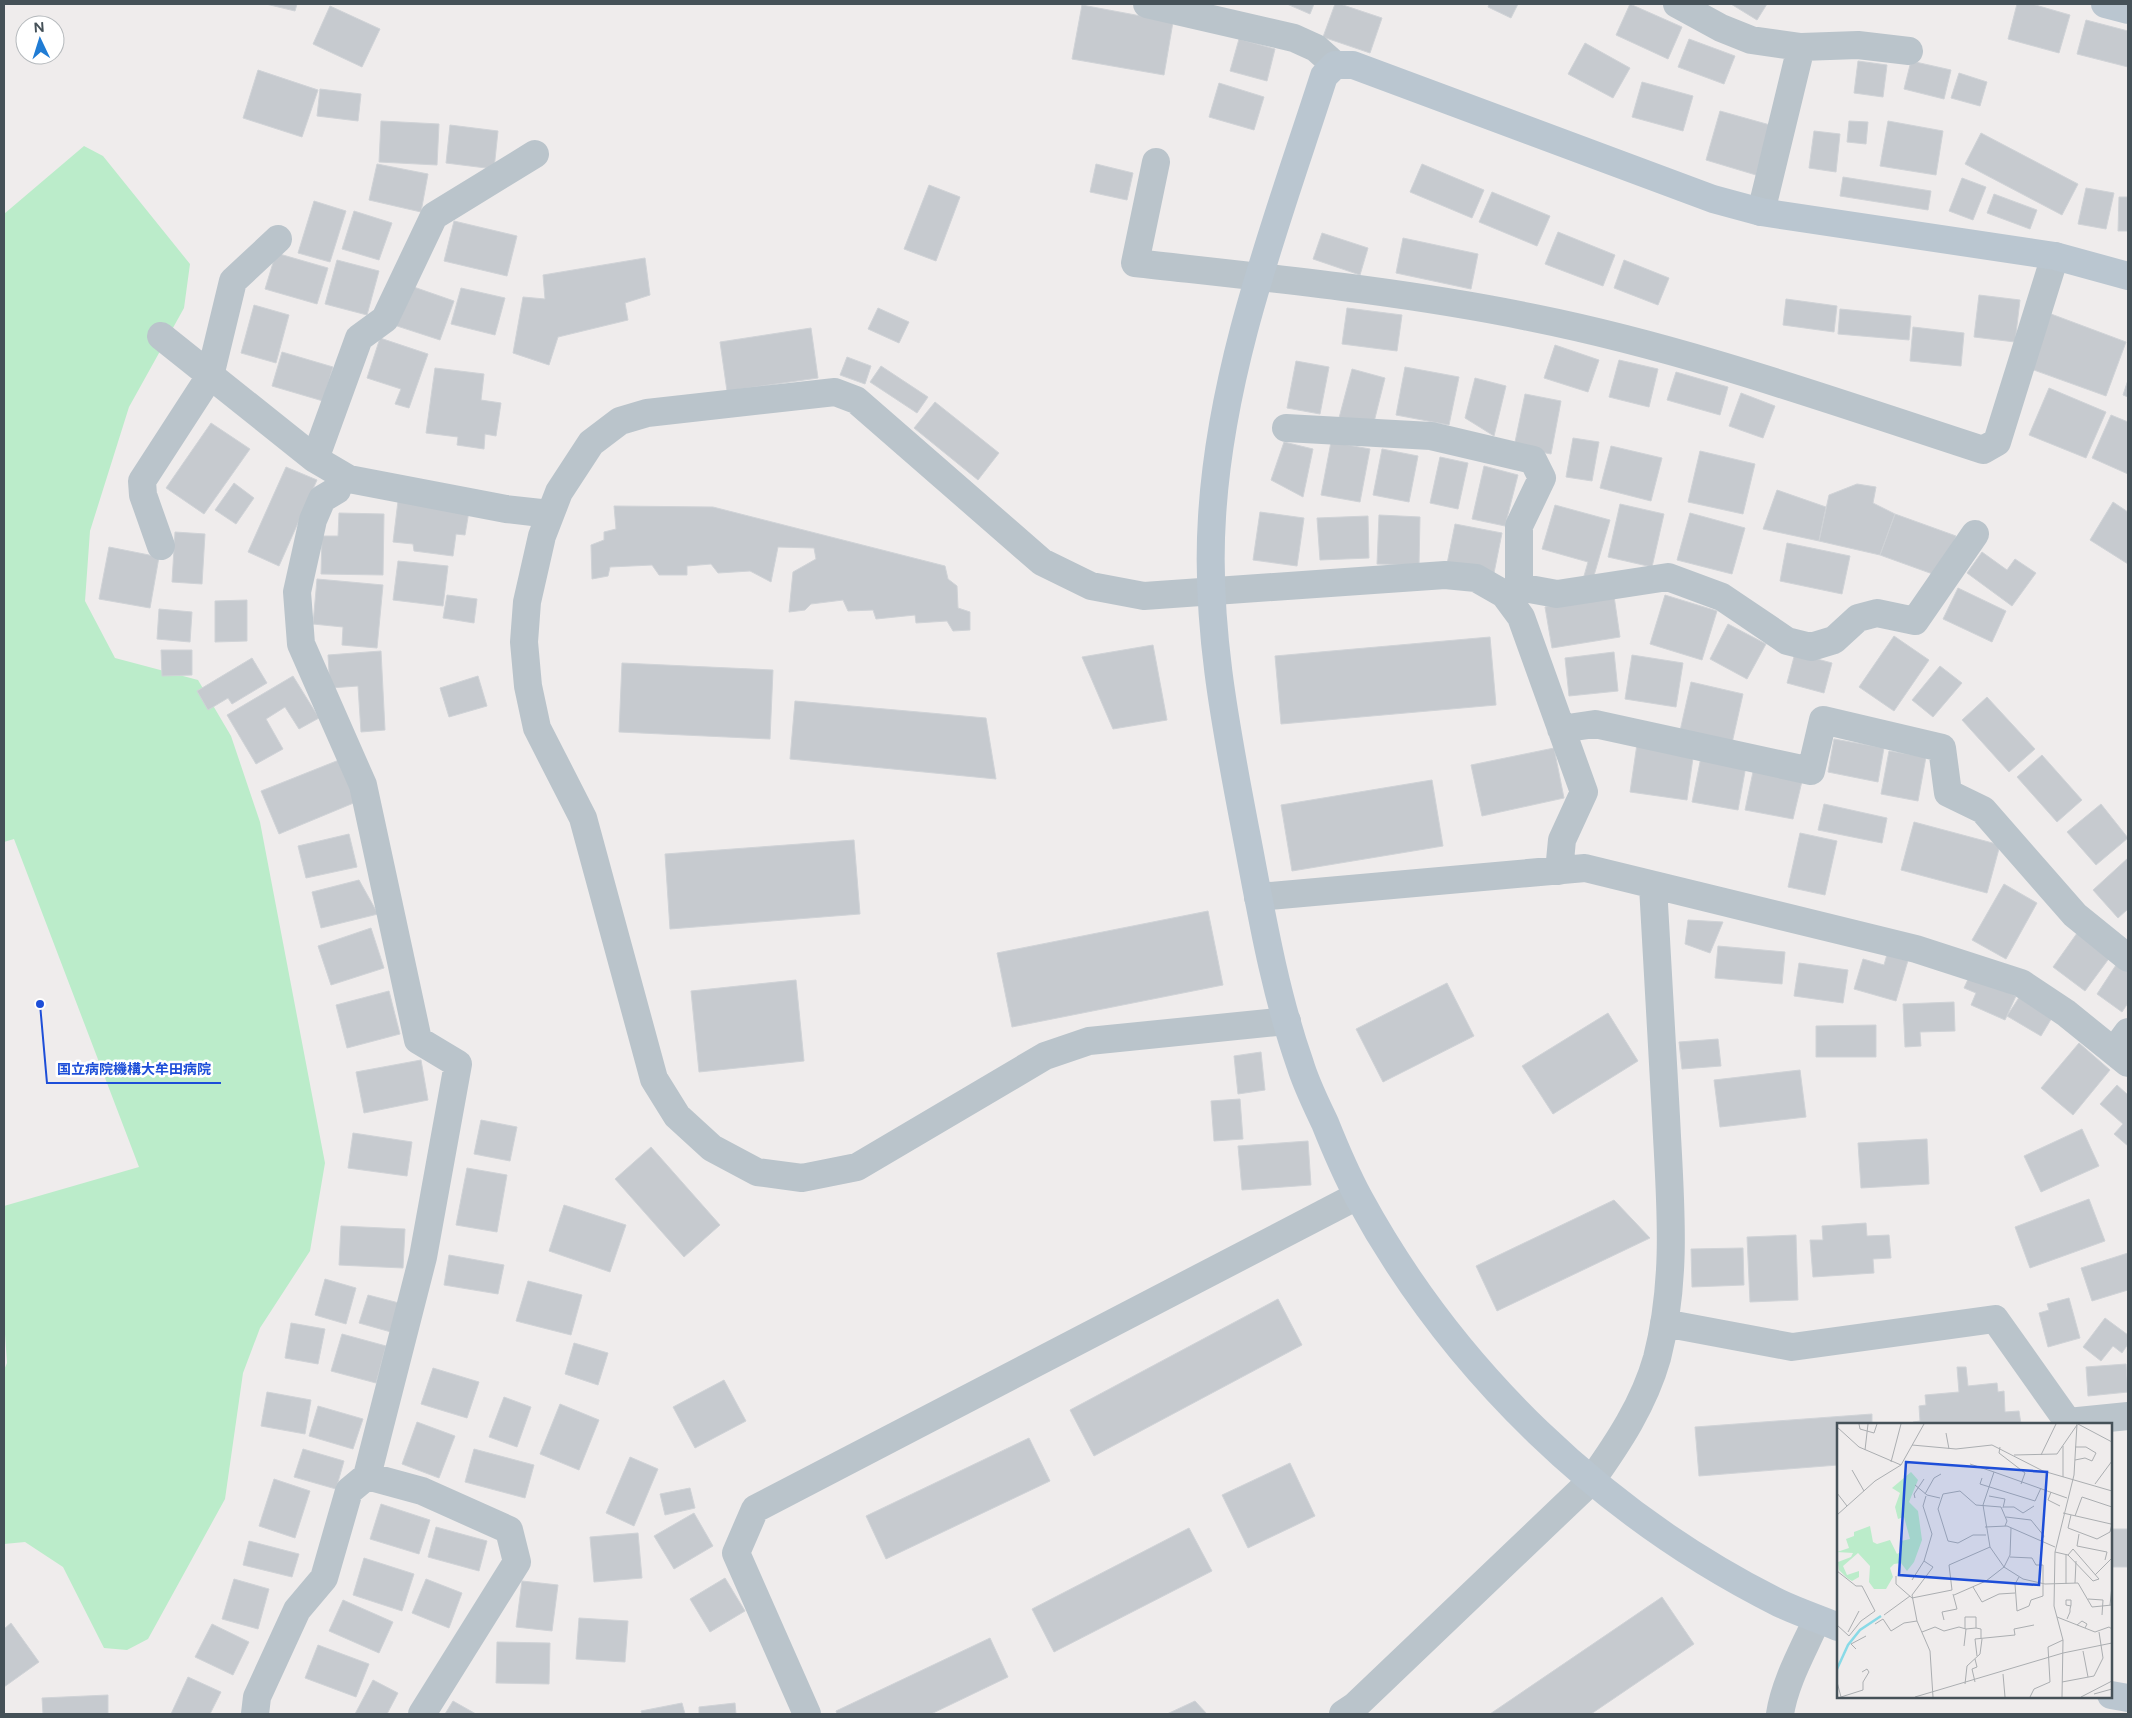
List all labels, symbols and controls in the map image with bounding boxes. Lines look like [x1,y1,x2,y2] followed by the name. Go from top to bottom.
[15,15,65,65] north arrow
[33,19,45,36] text: N
[47,1054,221,1083] callout: 国立病院機構大牟田病院
[57,1061,211,1078] text: 国立病院機構大牟田病院
[1837,1423,2112,1698] inset map

